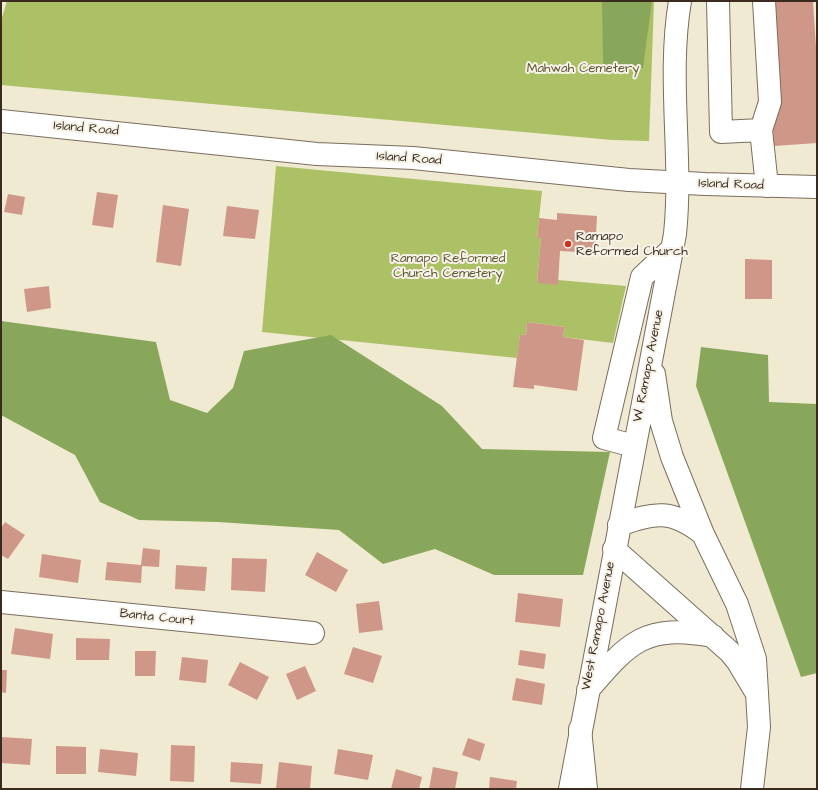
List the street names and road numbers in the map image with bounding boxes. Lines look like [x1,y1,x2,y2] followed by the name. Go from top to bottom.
[53,118,119,140] street label: Island Road
[376,149,442,169] street label: Island Road
[698,176,764,194] street label: Island Road
[630,309,668,423] street label: W. Ramapo Avenue
[579,560,619,692] street label: West Ramapo Avenue
[119,606,195,630] street label: Banta Court

